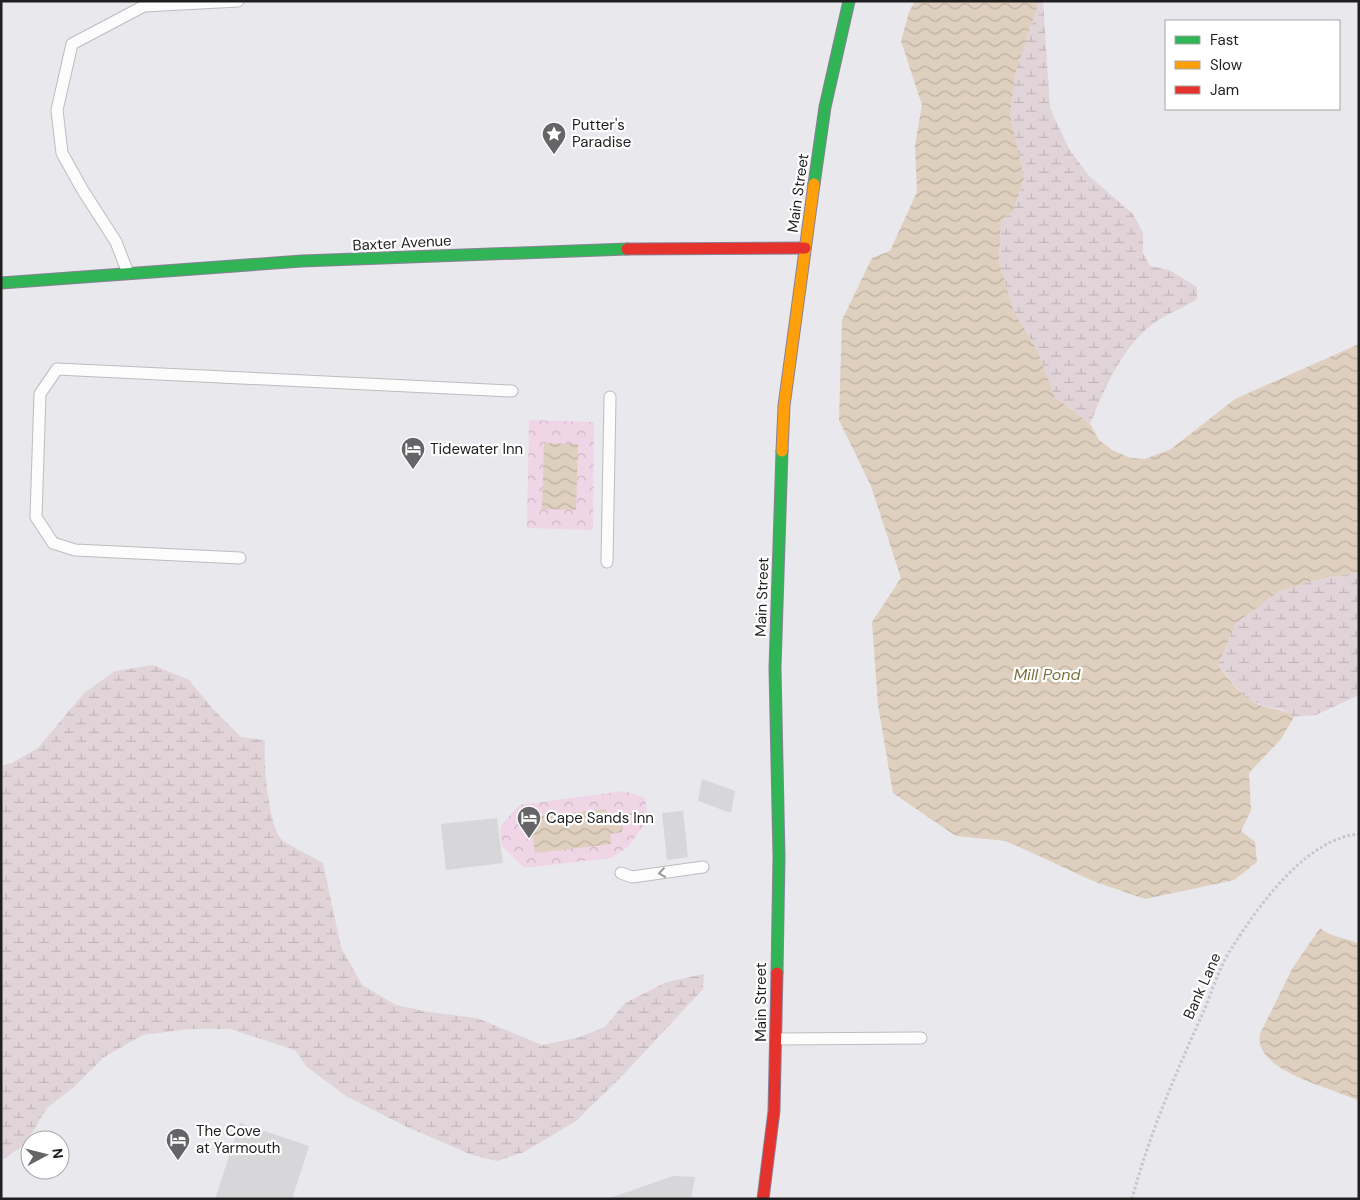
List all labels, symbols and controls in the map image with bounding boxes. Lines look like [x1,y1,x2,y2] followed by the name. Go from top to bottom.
[1165,20,1340,110] legend
[1210,30,1239,50] text: Fast
[1210,55,1243,75] text: Slow
[1210,80,1239,100] text: Jam
[572,115,631,152] place label: Putter's Paradise
[541,121,567,155] place icon: Putter's Paradise
[783,152,813,234] street label: Main Street
[352,230,452,256] street label: Baxter Avenue
[400,436,426,470] hotel icon: Tidewater Inn
[430,439,523,459] place label: Tidewater Inn
[751,557,773,637] street label: Main Street
[1014,664,1081,685] water label: Mill Pond
[516,805,542,839] hotel icon: Cape Sands Inn
[546,808,654,828] place label: Cape Sands Inn
[657,867,666,877] one-way arrow
[1179,950,1225,1022] street label: Bank Lane
[751,962,771,1042] street label: Main Street
[196,1121,281,1158] place label: The Cove at Yarmouth
[165,1127,191,1161] hotel icon: The Cove at Yarmouth
[20,1130,70,1180] north arrow
[48,1147,67,1160] text: N

